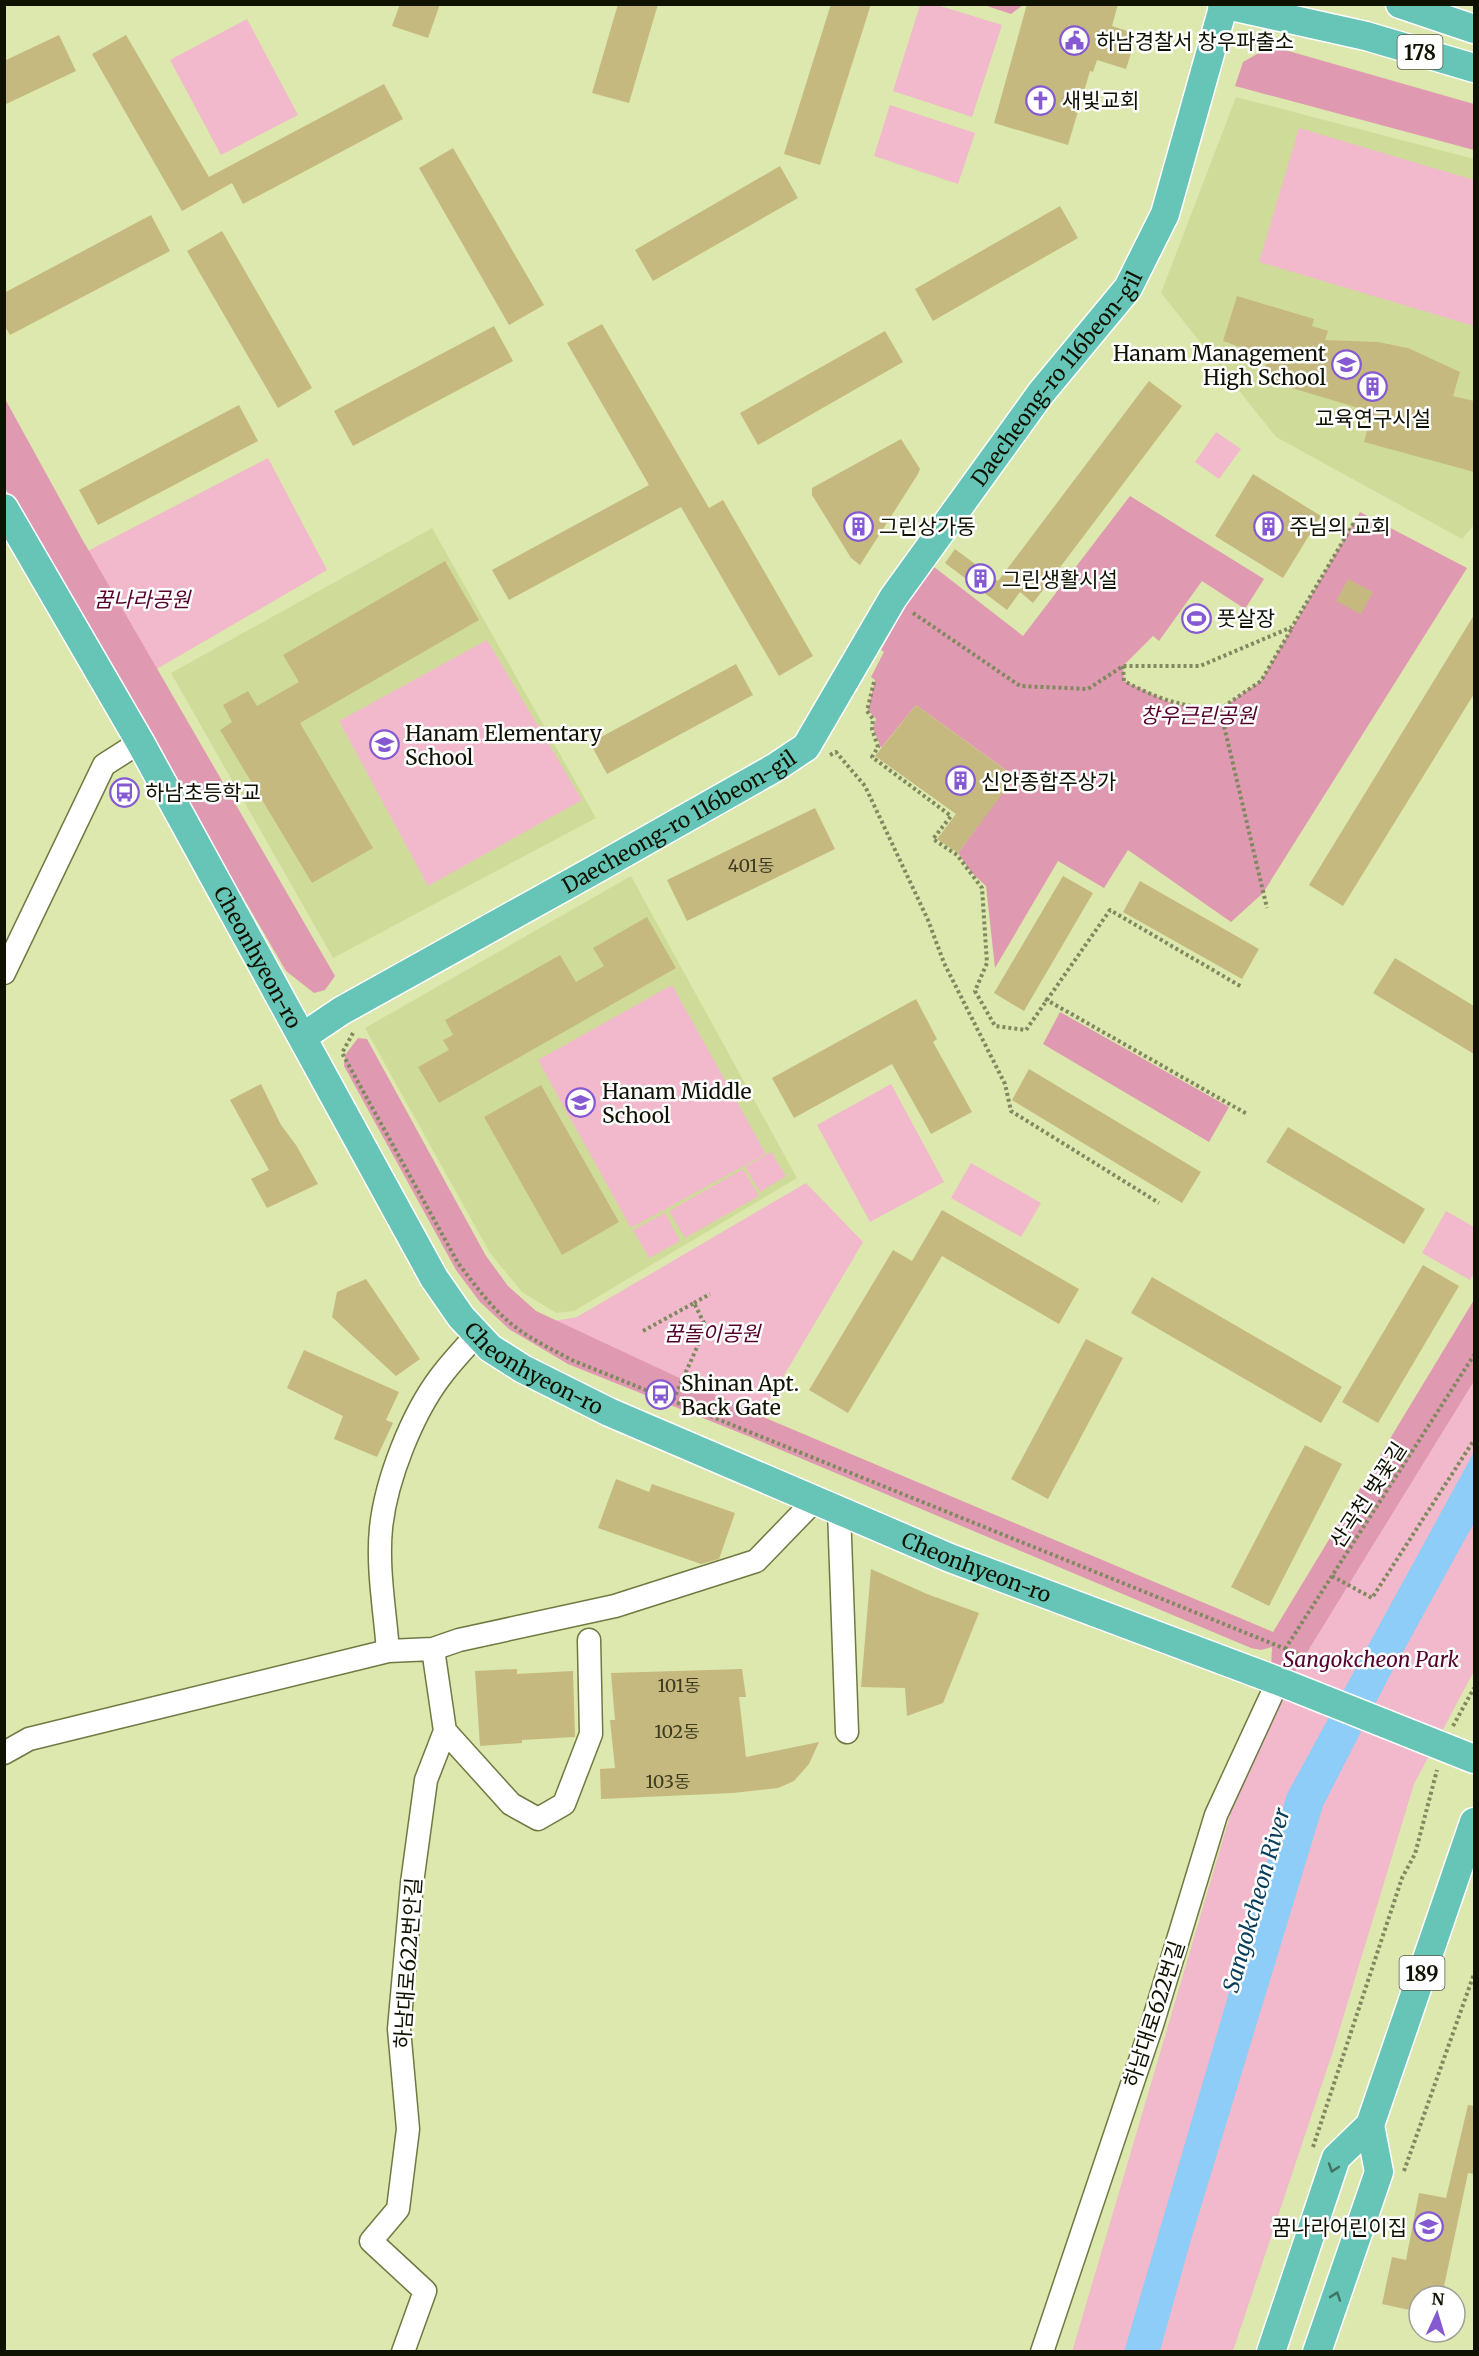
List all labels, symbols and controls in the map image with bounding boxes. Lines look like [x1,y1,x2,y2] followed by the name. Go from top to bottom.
[1059,25,1091,57] public building icon: 하남경찰서 창우파출소
[1096,28,1294,55] place label: 하남경찰서 창우파출소
[1398,35,1442,69] road number: 178
[1025,84,1057,116] church icon: 새빛교회
[1062,87,1139,114] place label: 새빛교회
[965,266,1148,491] street label: Daecheong-ro 116beon-gil
[1113,340,1326,391] place label: Hanam Management High School
[1331,349,1363,381] school or university icon: Hanam Management High School
[1357,371,1389,403] building icon: 교육연구시설
[1315,405,1431,432] place label: 교육연구시설
[842,510,874,542] building icon: 그린상가동
[1252,510,1284,542] building icon: 주님의 교회
[879,513,976,540] place label: 그린상가동
[1289,513,1391,540] place label: 주님의 교회
[965,563,997,595] building icon: 그린생활시설
[1002,566,1118,593] place label: 그린생활시설
[94,586,192,613] park label: 꿈나라공원
[1180,602,1212,634] sports icon: 풋살장
[1217,605,1275,632] place label: 풋살장
[1140,702,1258,729] park label: 창우근린공원
[405,720,603,771] place label: Hanam Elementary School
[368,729,400,761] school or university icon: Hanam Elementary School
[557,744,801,899] street label: Daecheong-ro 116beon-gil
[944,765,976,797] building icon: 신안종합주상가
[981,768,1116,795] place label: 신안종합주상가
[108,776,140,808] bus stop icon: 하남초등학교
[145,779,261,806] place label: 하남초등학교
[728,854,774,877] house number: 401동
[208,881,308,1033] street label: Cheonhyeon-ro
[602,1078,751,1129] place label: Hanam Middle School
[565,1087,597,1119] school or university icon: Hanam Middle School
[459,1316,608,1420] street label: Cheonhyeon-ro
[664,1320,762,1347] park label: 꿈돌이공원
[681,1370,799,1421] place label: Shinan Apt. Back Gate
[644,1379,676,1411] bus stop icon: Shinan Apt. Back Gate
[1324,1437,1412,1553] street label: 산곡천 벚꽃길
[898,1525,1055,1608] street label: Cheonhyeon-ro
[1283,1646,1460,1673] park label: Sangokcheon Park
[658,1674,700,1697] house number: 101동
[654,1720,700,1743] house number: 102동
[645,1770,691,1793] house number: 103동
[1216,1804,1296,1995] water label: Sangokcheon River
[389,1876,427,2050] street label: 하남대로622번안길
[1118,1937,1190,2091] street label: 하남대로622번길
[1400,1956,1444,1990] road number: 189
[1327,2162,1340,2173] one-way arrow
[1412,2211,1444,2243] school or university icon: 꿈나라어린이집
[1272,2214,1407,2241] place label: 꿈나라어린이집
[1407,2284,1467,2344] north arrow
[1431,2289,1445,2309] text: N
[1328,2291,1341,2302] one-way arrow

